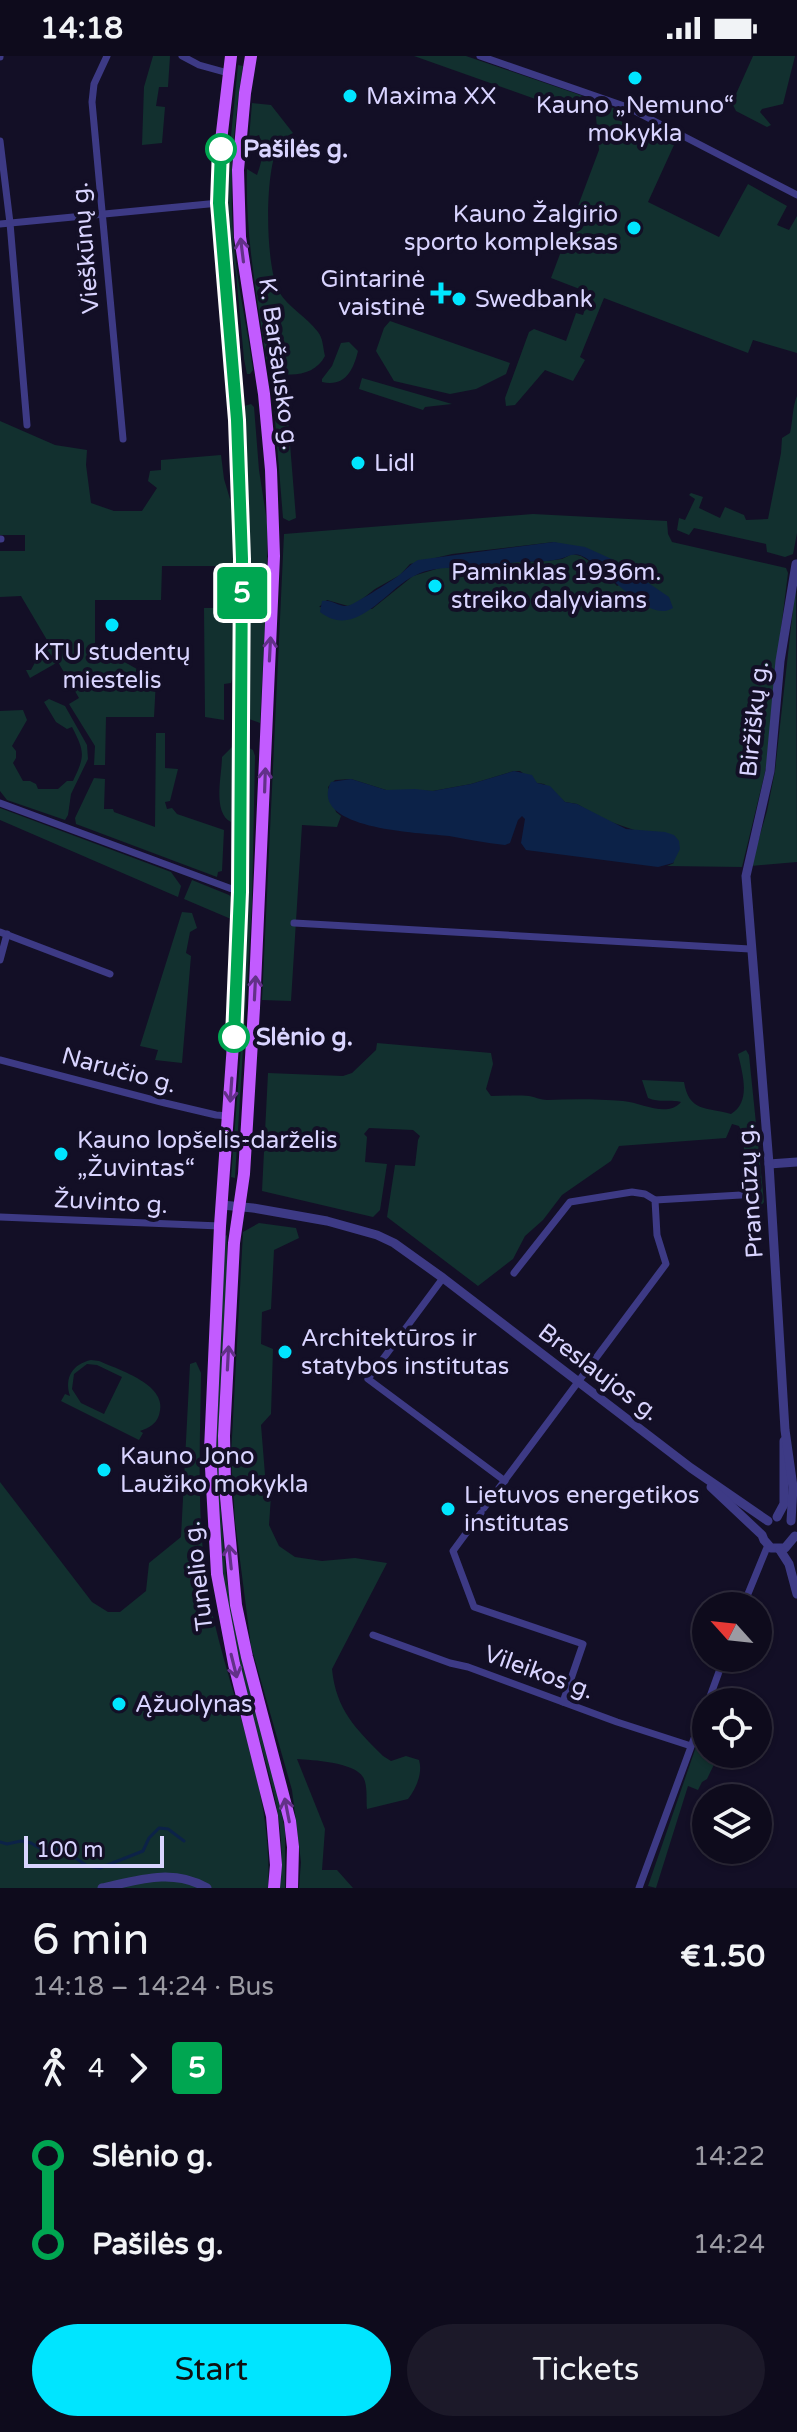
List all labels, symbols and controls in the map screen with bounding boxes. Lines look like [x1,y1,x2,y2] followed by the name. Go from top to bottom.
[40,10,123,47] text: 14:18
[626,69,644,87] marker: Kauno „Nemuno“ mokykla
[366,82,496,111] place label: Maxima XX
[341,87,359,105] marker: Maxima XX
[536,91,734,148] place label: Kauno „Nemuno“ mokykla
[206,134,236,164] marker: Pašilės g.
[243,135,348,164] place label: Pašilės g.
[65,181,106,315] street label: Vieškūnų g.
[404,200,618,257] place label: Kauno Žalgirio sporto kompleksas
[625,219,643,237] marker: Kauno Žalgirio sporto kompleksas
[234,238,249,263] one-way arrow
[321,265,425,322] place label: Gintarinė vaistinė
[252,276,305,452] street label: K. Baršausko g.
[432,284,450,302] marker: Gintarinė vaistinė
[475,285,593,314] place label: Swedbank
[450,290,468,308] marker: Swedbank
[374,449,415,478] place label: Lidl
[349,454,367,472] marker: Lidl
[451,558,661,615] place label: Paminklas 1936m. streiko dalyviams
[216,567,268,619] line badge: 5
[233,576,251,610] text: 5
[426,577,444,595] marker: Paminklas 1936m. streiko dalyviams
[103,616,121,634] marker: KTU studentų miestelis
[263,636,278,663] one-way arrow
[33,638,191,695] place label: KTU studentų miestelis
[734,660,775,778] street label: Biržiškų g.
[257,767,272,794] one-way arrow
[248,975,263,1002] one-way arrow
[219,1022,249,1052] marker: Slėnio g.
[256,1023,353,1052] place label: Slėnio g.
[58,1041,179,1100] street label: Naručio g.
[223,1076,238,1103] one-way arrow
[731,1123,770,1259] street label: Prancūzų g.
[77,1126,337,1183] place label: Kauno lopšelis-darželis „Žuvintas“
[52,1145,70,1163] marker: Kauno lopšelis-darželis „Žuvintas“
[53,1185,169,1220] street label: Žuvinto g.
[532,1317,665,1427] street label: Breslaujos g.
[301,1324,509,1381] place label: Architektūros ir statybos institutas
[276,1343,294,1361] marker: Architektūros ir statybos institutas
[221,1345,236,1372] one-way arrow
[120,1442,309,1499] place label: Kauno Jono Laužiko mokykla
[95,1461,113,1479] marker: Kauno Jono Laužiko mokykla
[464,1481,700,1538] place label: Lietuvos energetikos institutas
[439,1500,457,1518] marker: Lietuvos energetikos institutas
[177,1519,220,1632] street label: Tunelio g.
[223,1544,238,1571] one-way arrow
[692,1592,772,1672] north arrow
[692,1592,772,1864] map controls
[480,1639,598,1706] street label: Vileikos g.
[228,1653,243,1679] one-way arrow
[692,1688,772,1768] button: locate
[135,1690,253,1719] place label: Ąžuolynas
[110,1695,128,1713] marker: Ąžuolynas
[692,1784,772,1864] button: layers
[279,1798,294,1824] one-way arrow
[24,1832,164,1868] scale bar
[36,1837,103,1863] text: 100 m
[32,1914,149,1967] text: 6 min
[680,1938,765,1975] text: €1.50
[32,1971,274,2002] text: 14:18 – 14:24 · Bus
[32,2046,76,2090] icon: walk
[116,2046,160,2090] icon: forward
[188,2051,206,2085] text: 5
[88,2053,104,2084] text: 4
[92,2138,213,2175] text: Slėnio g.
[693,2141,765,2172] text: 14:22
[92,2226,224,2263] text: Pašilės g.
[693,2229,765,2260] text: 14:24
[32,2324,391,2416] button: Start
[407,2324,765,2416] button: Tickets

